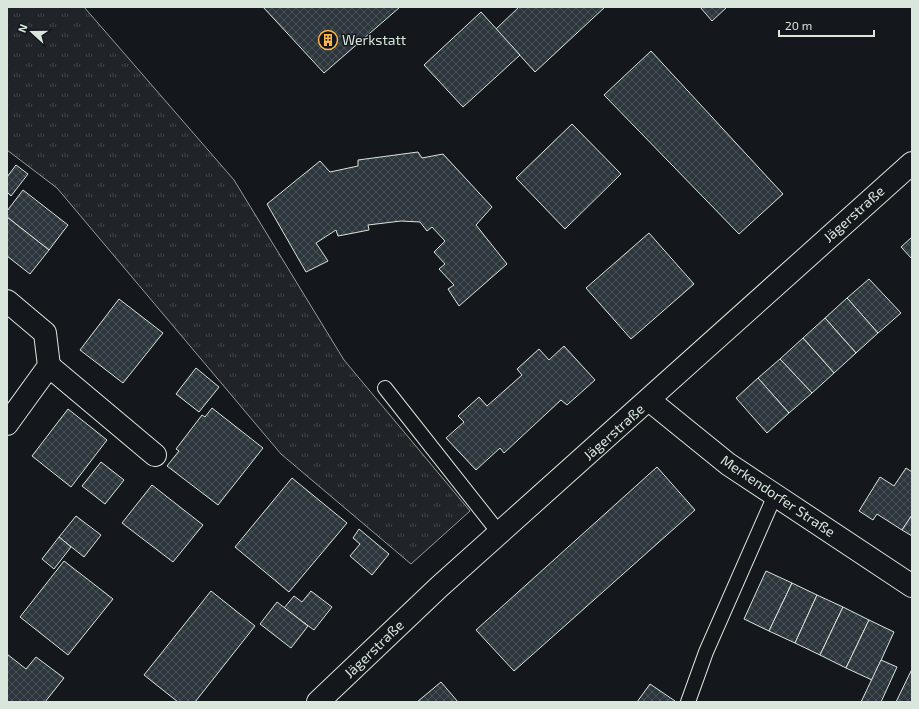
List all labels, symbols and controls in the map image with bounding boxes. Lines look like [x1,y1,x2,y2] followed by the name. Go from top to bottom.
[12,12,52,52] north arrow
[779,12,874,38] scale bar
[785,18,812,32] text: 20 m
[15,22,30,34] text: N
[317,29,339,51] building icon: Werkstatt
[342,31,406,48] place label: Werkstatt
[820,182,888,245] street label: Jägerstraße
[580,400,648,463] street label: Jägerstraße
[718,451,839,540] street label: Merkendorfer Straße
[340,616,407,681] street label: Jägerstraße

